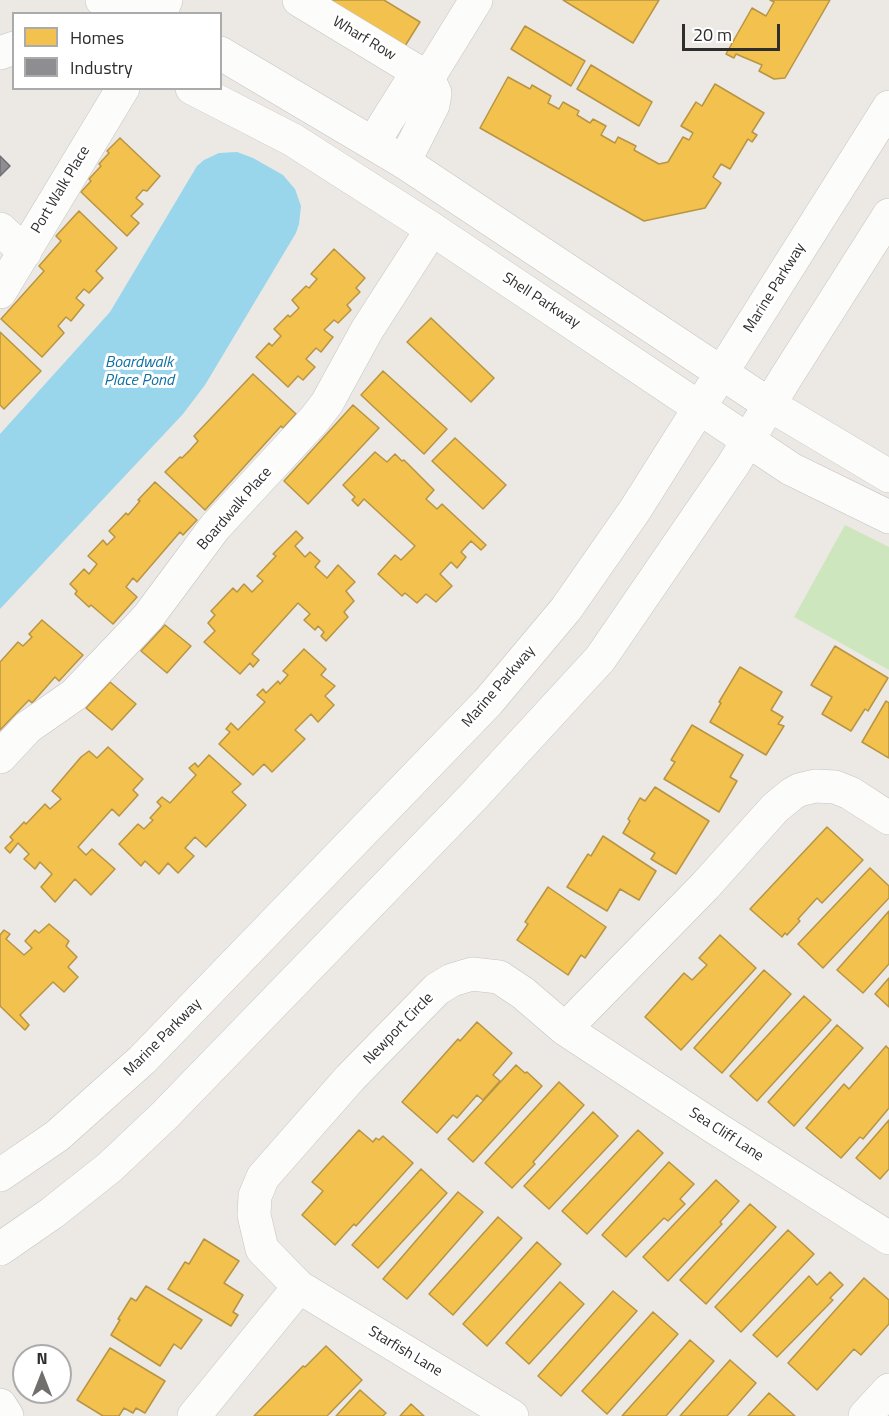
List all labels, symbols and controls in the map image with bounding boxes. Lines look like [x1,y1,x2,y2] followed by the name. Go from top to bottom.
[12,12,222,90] legend
[685,12,782,50] scale bar
[329,13,399,65] street label: Wharf Row
[693,21,732,48] text: 20 m
[70,24,124,51] text: Homes
[70,54,133,81] text: Industry
[28,143,94,237] street label: Port Walk Place
[740,240,810,336] street label: Marine Parkway
[499,269,583,333] street label: Shell Parkway
[104,353,174,391] water label: Boardwalk Place Pond
[194,464,276,554] street label: Boardwalk Place
[459,643,539,731] street label: Marine Parkway
[360,989,438,1069] street label: Newport Circle
[120,995,206,1081] street label: Marine Parkway
[685,1104,767,1166] street label: Sea Cliff Lane
[365,1323,445,1381] street label: Starfish Lane
[12,1344,72,1404] north arrow
[36,1346,48,1370] text: N

